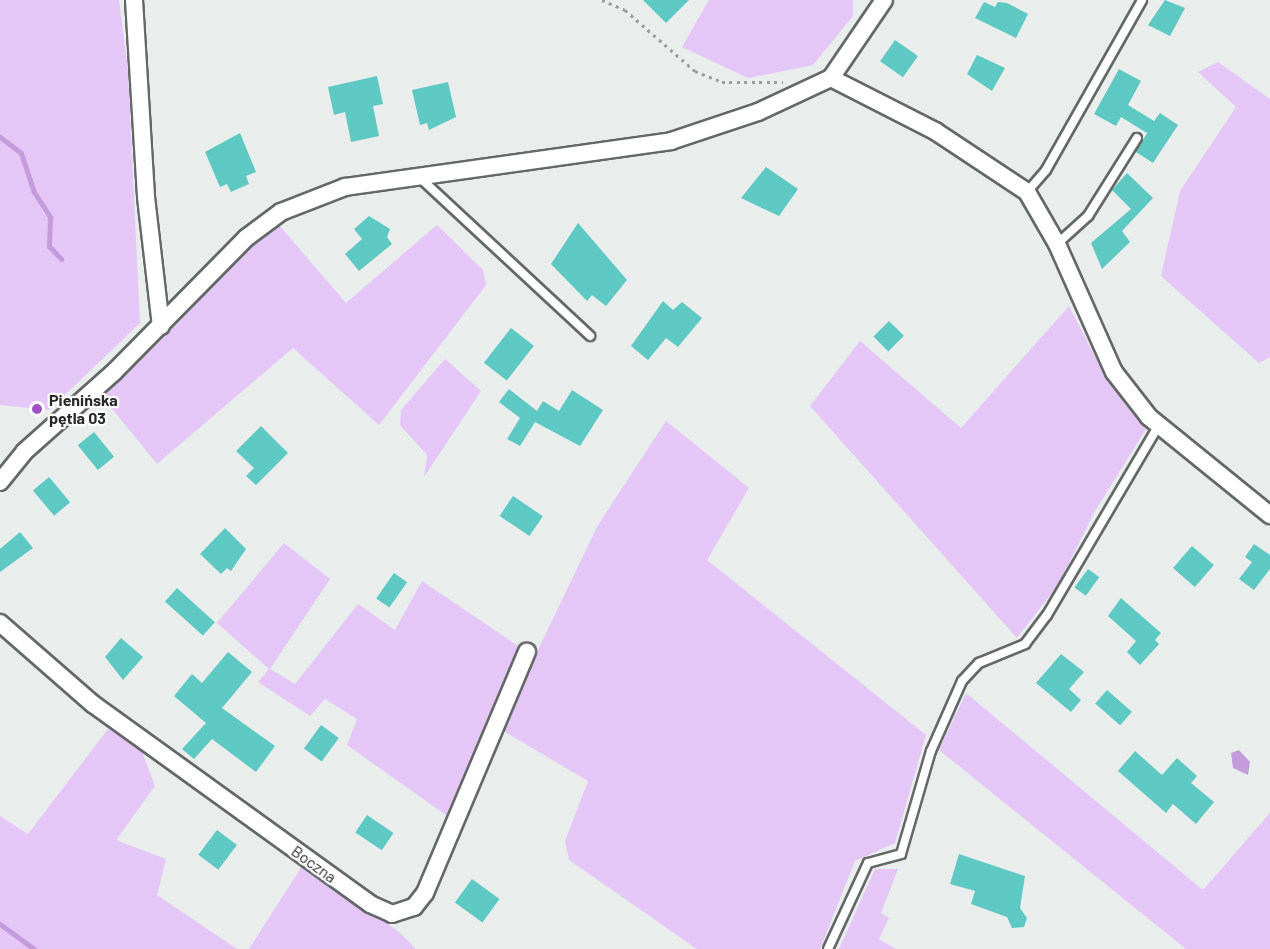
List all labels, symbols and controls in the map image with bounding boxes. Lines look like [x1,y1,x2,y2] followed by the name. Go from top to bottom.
[49,390,118,428] place label: Pienińska pętla 03
[30,402,44,416] marker: Pienińska pętla 03
[288,841,340,887] street label: Boczna

